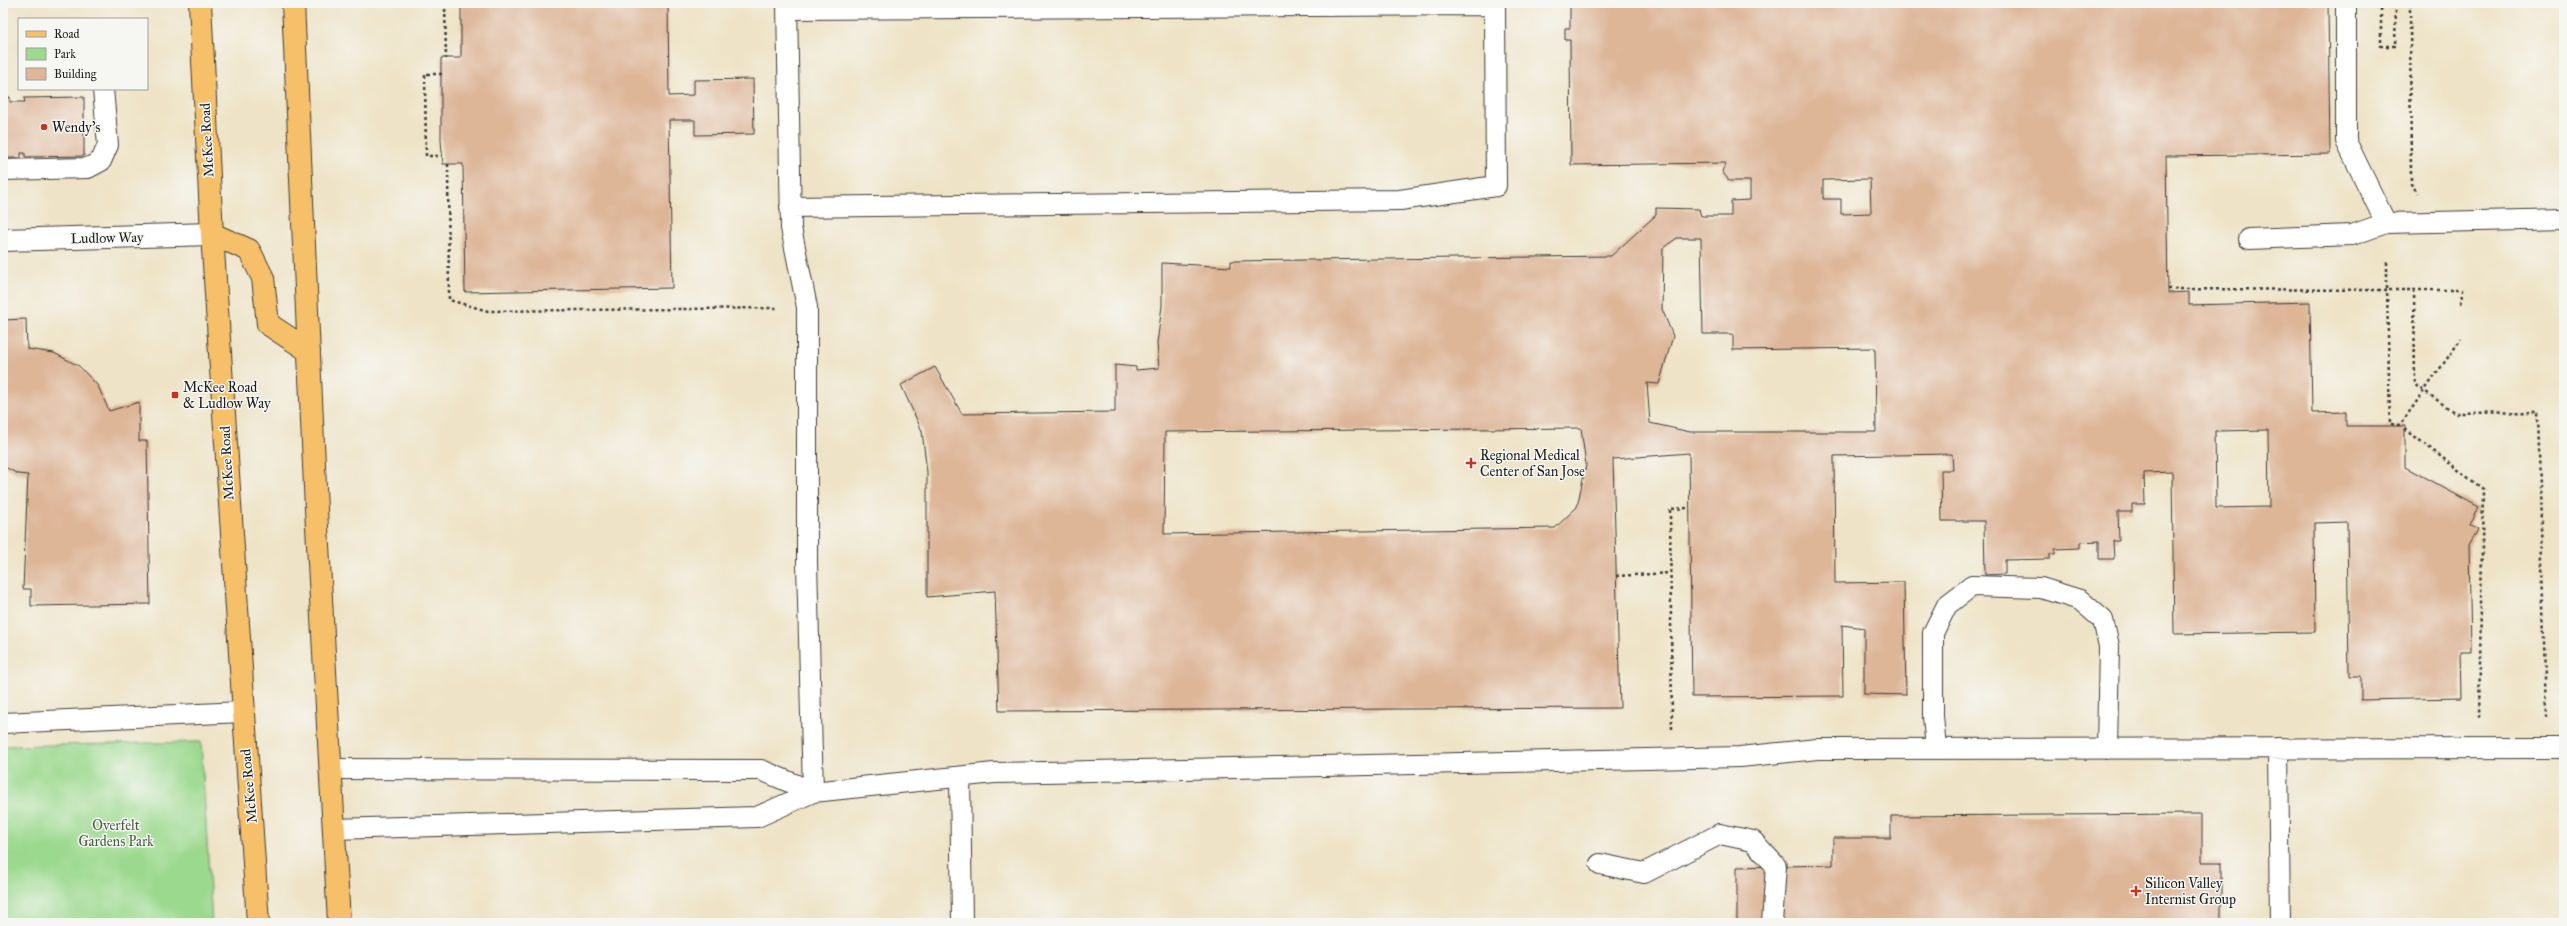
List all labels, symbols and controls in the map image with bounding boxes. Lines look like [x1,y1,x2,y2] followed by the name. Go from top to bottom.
[18,18,148,90] legend
[54,27,80,41] text: Road
[54,47,76,61] text: Park
[54,67,97,82] text: Building
[197,102,217,178] street label: McKee Road
[52,119,100,136] place label: Wendy's
[39,122,49,132] marker: Wendy's
[70,229,144,247] street label: Ludlow Way
[183,379,271,412] place label: McKee Road & Ludlow Way
[170,390,180,400] marker: McKee Road & Ludlow Way
[217,425,237,501] street label: McKee Road
[1480,447,1585,481] place label: Regional Medical Center of San Jose
[1465,457,1477,469] marker: Regional Medical Center of San Jose
[237,748,261,824] street label: McKee Road
[78,817,154,850] park label: Overfelt Gardens Park
[2145,875,2236,908] place label: Silicon Valley Internist Group
[2130,885,2142,897] marker: Silicon Valley Internist Group

